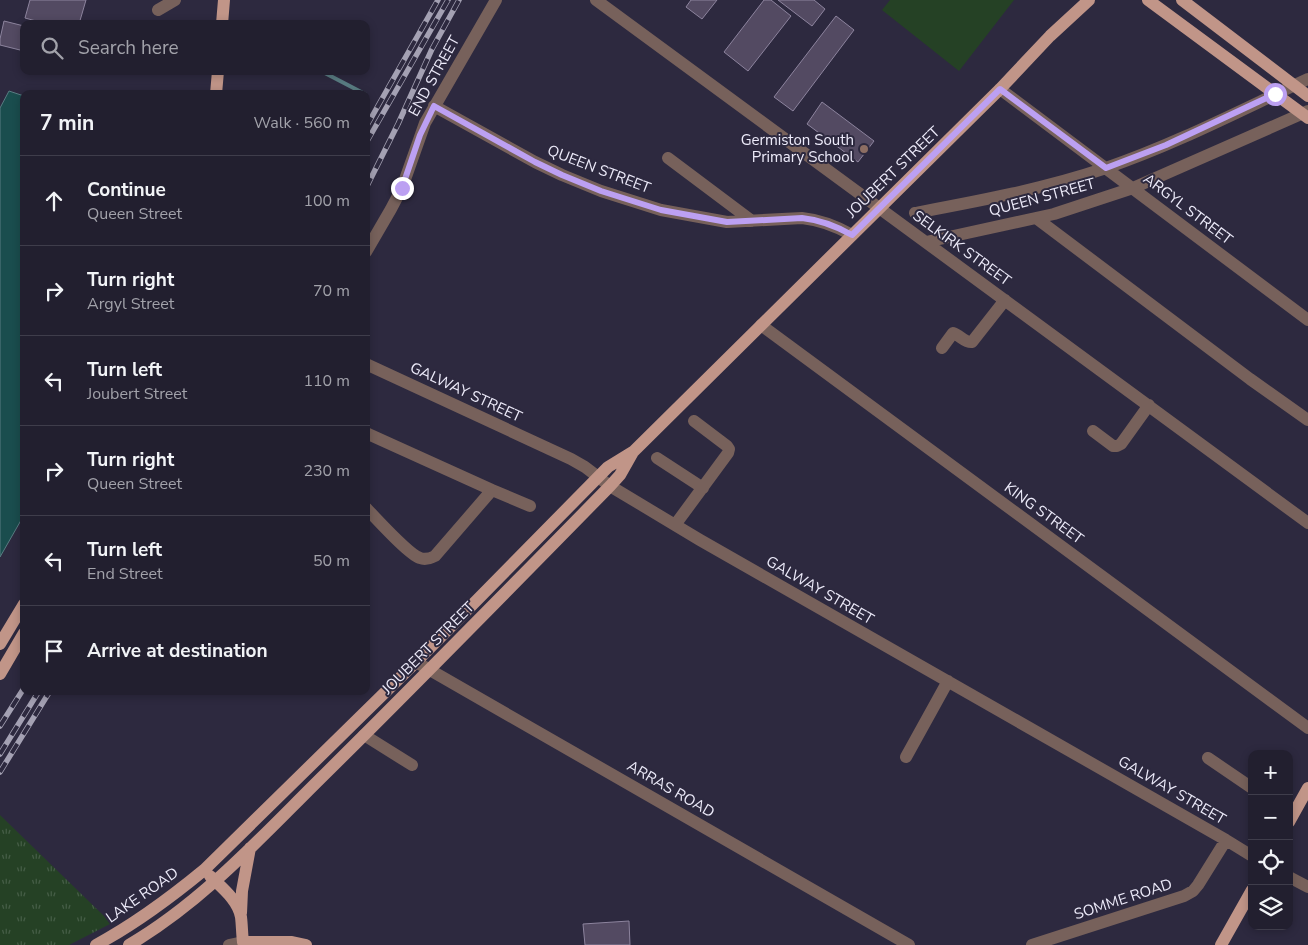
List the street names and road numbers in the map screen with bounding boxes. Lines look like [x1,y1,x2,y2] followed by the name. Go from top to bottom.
[404,32,464,120] street label: END STREET
[841,122,944,223] street label: JOUBERT STREET
[544,140,654,198] street label: QUEEN STREET
[1139,169,1237,249] street label: ARGYL STREET
[987,173,1097,221] street label: QUEEN STREET
[909,206,1015,290] street label: SELKIRK STREET
[407,357,525,427] street label: GALWAY STREET
[1000,477,1088,549] street label: KING STREET
[762,551,878,629] street label: GALWAY STREET
[377,597,479,699] street label: JOUBERT STREET
[1114,751,1230,829] street label: GALWAY STREET
[624,756,718,822] street label: ARRAS ROAD
[102,863,182,927] street label: LAKE ROAD
[1071,874,1175,924] street label: SOMME ROAD

